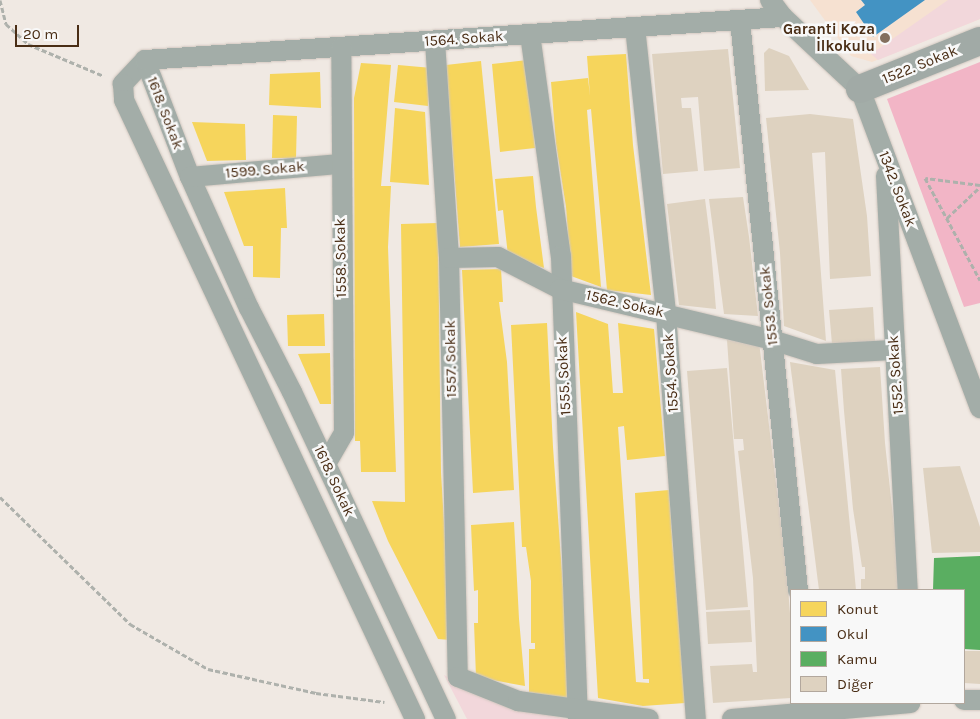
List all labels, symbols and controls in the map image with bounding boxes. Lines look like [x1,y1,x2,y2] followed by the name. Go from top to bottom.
[18,15,81,47] scale bar
[783,20,875,55] place label: Garanti Koza İlkokulu
[23,25,58,43] text: 20 m
[424,27,504,51] street label: 1564. Sokak
[879,32,891,44] marker: Garanti Koza İlkokulu
[880,42,960,88] street label: 1522. Sokak
[143,74,187,152] street label: 1618. Sokak
[874,149,920,229] street label: 1342. Sokak
[225,158,305,182] street label: 1599. Sokak
[331,218,351,298] street label: 1558. Sokak
[756,266,782,346] street label: 1553. Sokak
[584,286,666,322] street label: 1562. Sokak
[441,320,461,398] street label: 1557. Sokak
[659,333,683,413] street label: 1554. Sokak
[884,335,908,415] street label: 1552. Sokak
[553,336,575,416] street label: 1555. Sokak
[310,443,358,519] street label: 1618. Sokak
[790,589,965,704] legend
[837,600,878,618] text: Konut
[837,625,868,643] text: Okul
[837,650,878,668] text: Kamu
[837,675,873,693] text: Diğer

